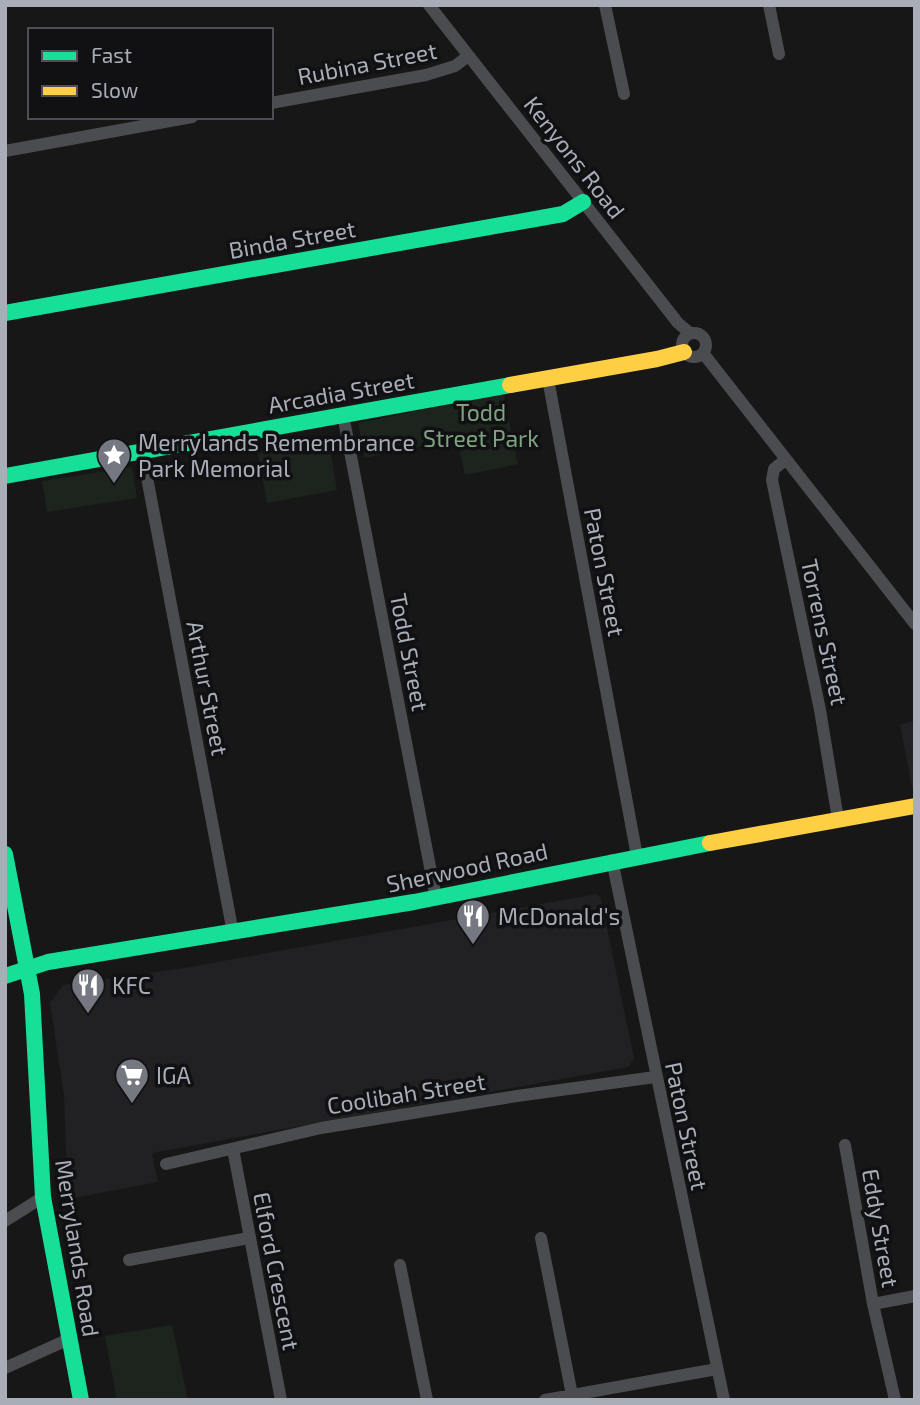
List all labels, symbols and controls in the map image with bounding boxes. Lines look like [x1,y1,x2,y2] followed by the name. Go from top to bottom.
[28,28,273,119] legend
[295,36,439,90] street label: Rubina Street
[91,42,132,67] text: Fast
[91,77,138,102] text: Slow
[519,90,631,224] street label: Kenyons Road
[226,214,358,264] street label: Binda Street
[266,365,416,419] street label: Arcadia Street
[423,398,539,452] park label: Todd Street Park
[138,428,415,482] place label: Merrylands Remembrance Park Memorial
[95,436,133,485] place icon: Merrylands Remembrance Park Memorial
[579,505,631,639] street label: Paton Street
[796,556,854,708] street label: Torrens Street
[385,591,435,713] street label: Todd Street
[181,618,235,758] street label: Arthur Street
[384,836,550,898] street label: Sherwood Road
[454,897,492,946] restaurant icon: McDonald's
[498,902,620,930] place label: McDonald's
[69,966,107,1015] restaurant icon: KFC
[112,971,151,999] place label: KFC
[113,1056,151,1105] supermarket icon: IGA
[660,1059,714,1193] street label: Paton Street
[156,1061,191,1089] place label: IGA
[325,1067,487,1119] street label: Coolibah Street
[50,1157,106,1339] street label: Merrylands Road
[857,1167,905,1290] street label: Eddy Street
[248,1190,306,1353] street label: Elford Crescent

